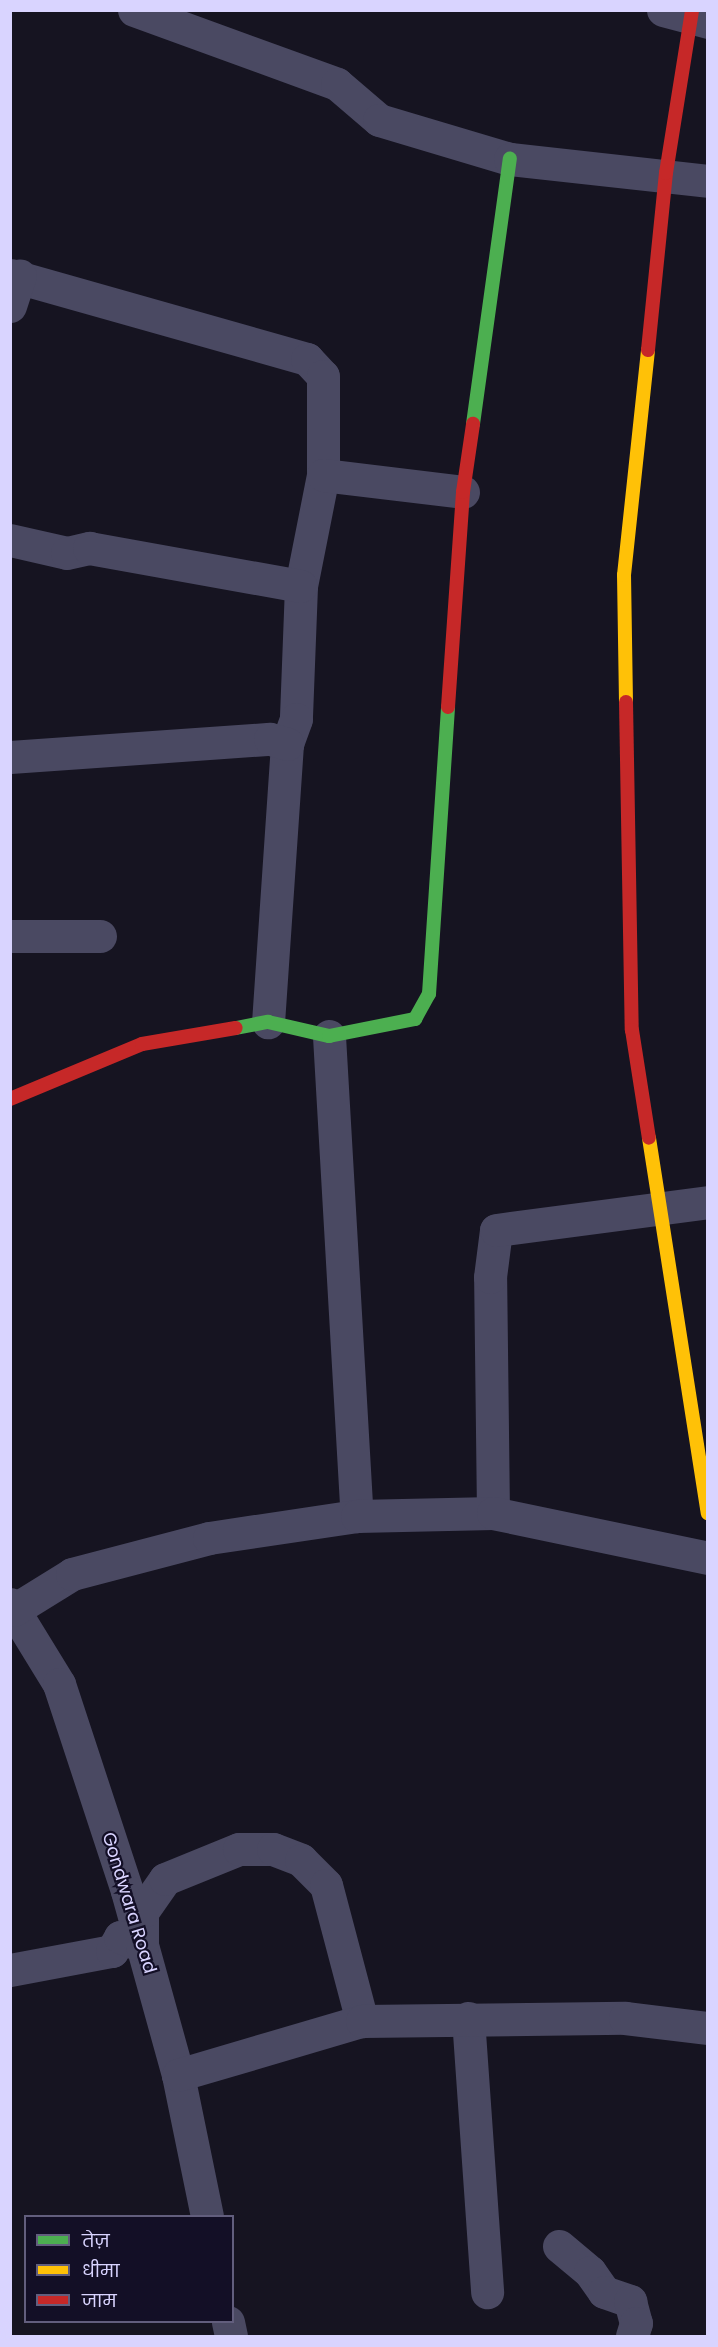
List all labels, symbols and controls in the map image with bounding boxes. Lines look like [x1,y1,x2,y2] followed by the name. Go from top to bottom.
[97,1830,161,1976] street label: Gondwara Road
[24,2215,234,2323] legend
[82,2228,110,2253] text: तेज़
[82,2258,120,2283] text: धीमा
[82,2288,117,2313] text: जाम

